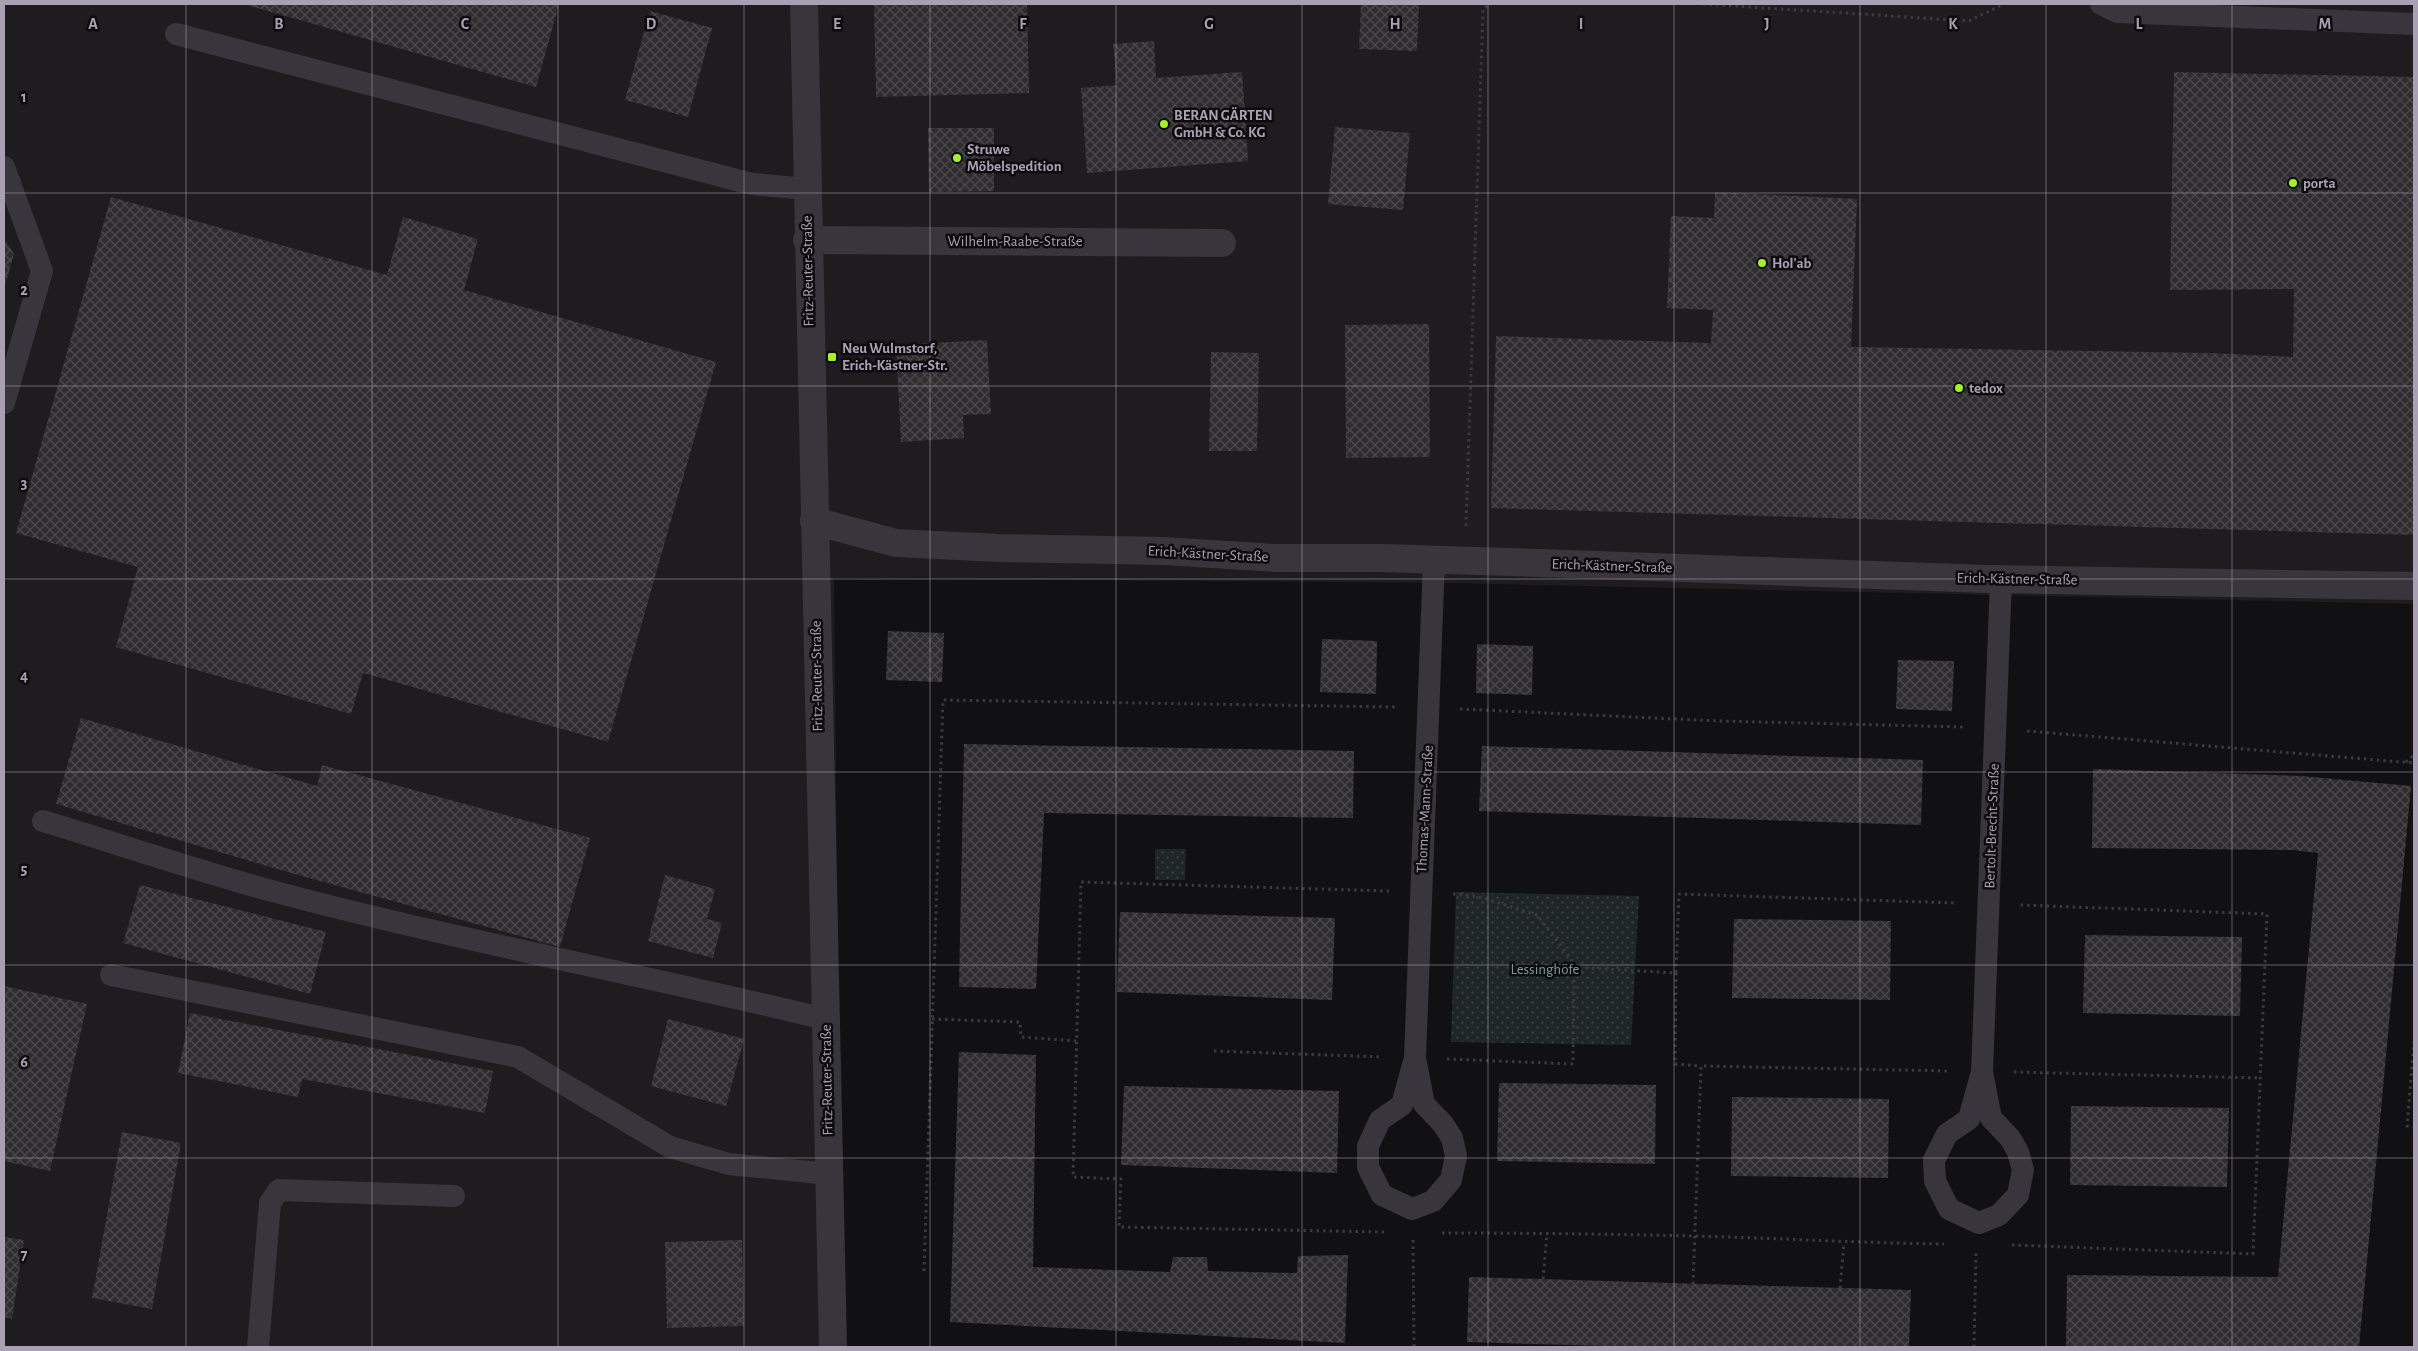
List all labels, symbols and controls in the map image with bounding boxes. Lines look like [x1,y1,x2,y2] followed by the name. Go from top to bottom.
[88,16,98,32] text: A
[274,16,284,32] text: B
[461,16,470,32] text: C
[646,16,657,32] text: D
[833,16,841,32] text: E
[1019,16,1027,32] text: F
[1204,16,1214,32] text: G
[1389,16,1401,32] text: H
[1579,16,1583,32] text: I
[1764,16,1770,32] text: J
[1948,16,1958,32] text: K
[2136,16,2143,32] text: L
[2319,16,2331,32] text: M
[21,89,27,105] text: 1
[1174,107,1273,140] place label: BERAN GÄRTEN GmbH & Co. KG
[1158,118,1170,130] marker: BERAN GÄRTEN GmbH & Co. KG
[967,142,1062,174] place label: Struwe Möbelspedition
[951,152,963,164] marker: Struwe Möbelspedition
[2303,176,2336,191] place label: porta
[2287,177,2299,189] marker: porta
[800,215,816,327] street label: Fritz-Reuter-Straße
[947,234,1083,249] street label: Wilhelm-Raabe-Straße
[1772,256,1812,271] place label: Hol'ab
[1756,257,1768,269] marker: Hol'ab
[20,282,28,298] text: 2
[842,341,948,373] place label: Neu Wulmstorf, Erich-Kästner-Str.
[826,351,838,363] marker: Neu Wulmstorf, Erich-Kästner-Str.
[1969,381,2003,396] place label: tedox
[1953,382,1965,394] marker: tedox
[21,475,28,491] text: 3
[1147,543,1269,565] street label: Erich-Kästner-Straße
[1551,556,1673,576] street label: Erich-Kästner-Straße
[1956,570,2078,588] street label: Erich-Kästner-Straße
[809,620,825,732] street label: Fritz-Reuter-Straße
[20,668,28,684] text: 4
[1414,745,1436,873] street label: Thomas-Mann-Straße
[1982,763,2002,889] street label: Bertolt-Brecht-Straße
[21,861,28,877] text: 5
[1511,962,1579,977] park label: Lessinghöfe
[819,1024,835,1136] street label: Fritz-Reuter-Straße
[20,1054,28,1070] text: 6
[21,1247,28,1263] text: 7

